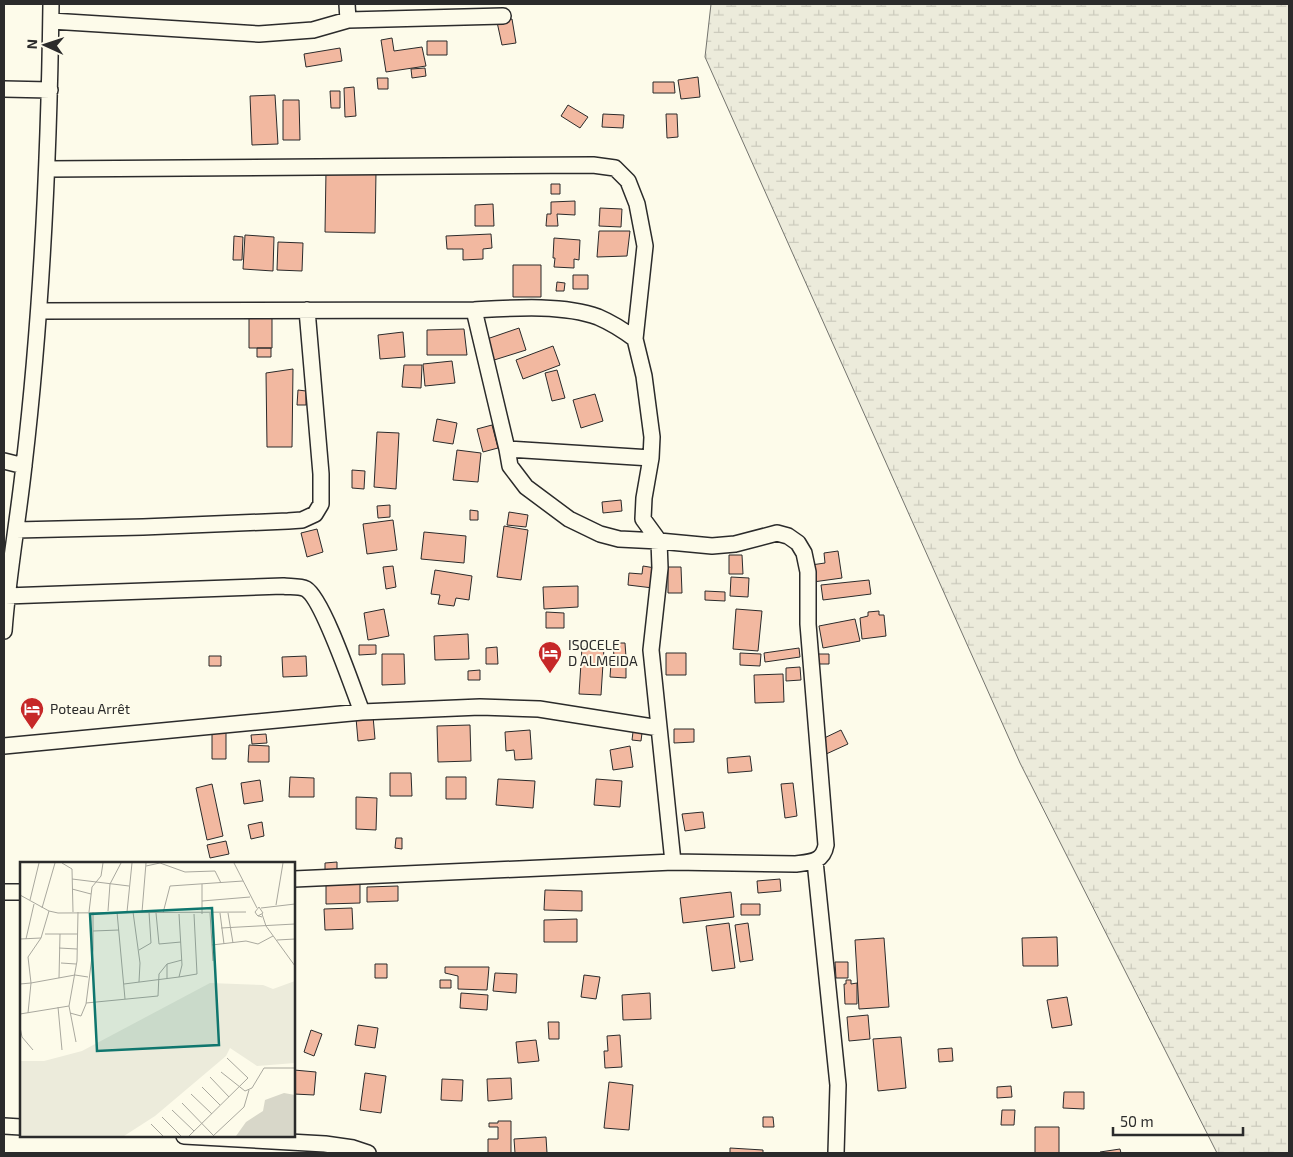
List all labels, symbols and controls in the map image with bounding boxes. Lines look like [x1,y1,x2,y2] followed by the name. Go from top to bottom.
[20,20,70,70] north arrow
[23,39,40,50] text: N
[568,636,638,669] place label: ISOCELE D ALMEIDA
[537,640,563,674] hotel icon: ISOCELE D ALMEIDA
[19,696,45,730] hotel icon: Poteau Arrêt
[50,700,130,717] place label: Poteau Arrêt
[20,862,295,1137] inset map
[1113,1104,1243,1136] scale bar
[1120,1112,1154,1130] text: 50 m

